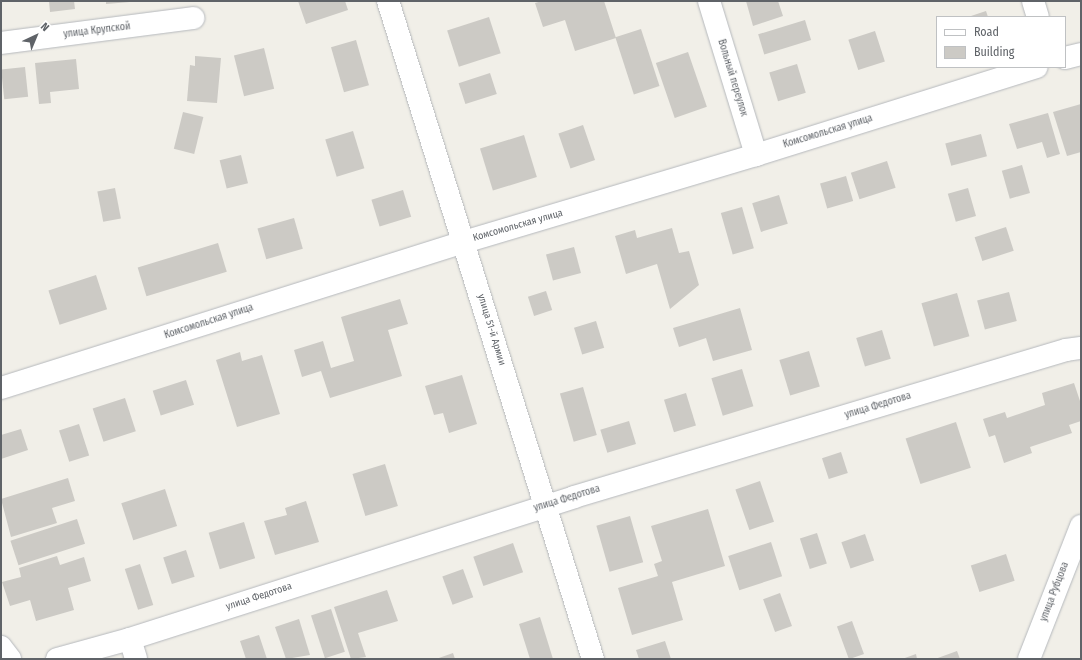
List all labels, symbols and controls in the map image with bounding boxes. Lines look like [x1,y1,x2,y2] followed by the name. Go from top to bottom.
[16,16,56,56] north arrow
[936,16,1066,68] legend
[38,20,52,34] text: N
[63,21,131,41] street label: улица Крупской
[974,25,999,39] text: Road
[715,38,749,118] street label: Вольный переулок
[974,45,1014,59] text: Building
[782,113,874,151] street label: Комсомольская улица
[472,207,564,245] street label: Комсомольская улица
[474,293,508,367] street label: улица 51-й Армии
[163,302,255,342] street label: Комсомольская улица
[843,390,913,422] street label: улица Федотова
[532,483,602,515] street label: улица Федотова
[1038,561,1072,623] street label: улица Рубцова
[225,581,293,613] street label: улица Федотова

